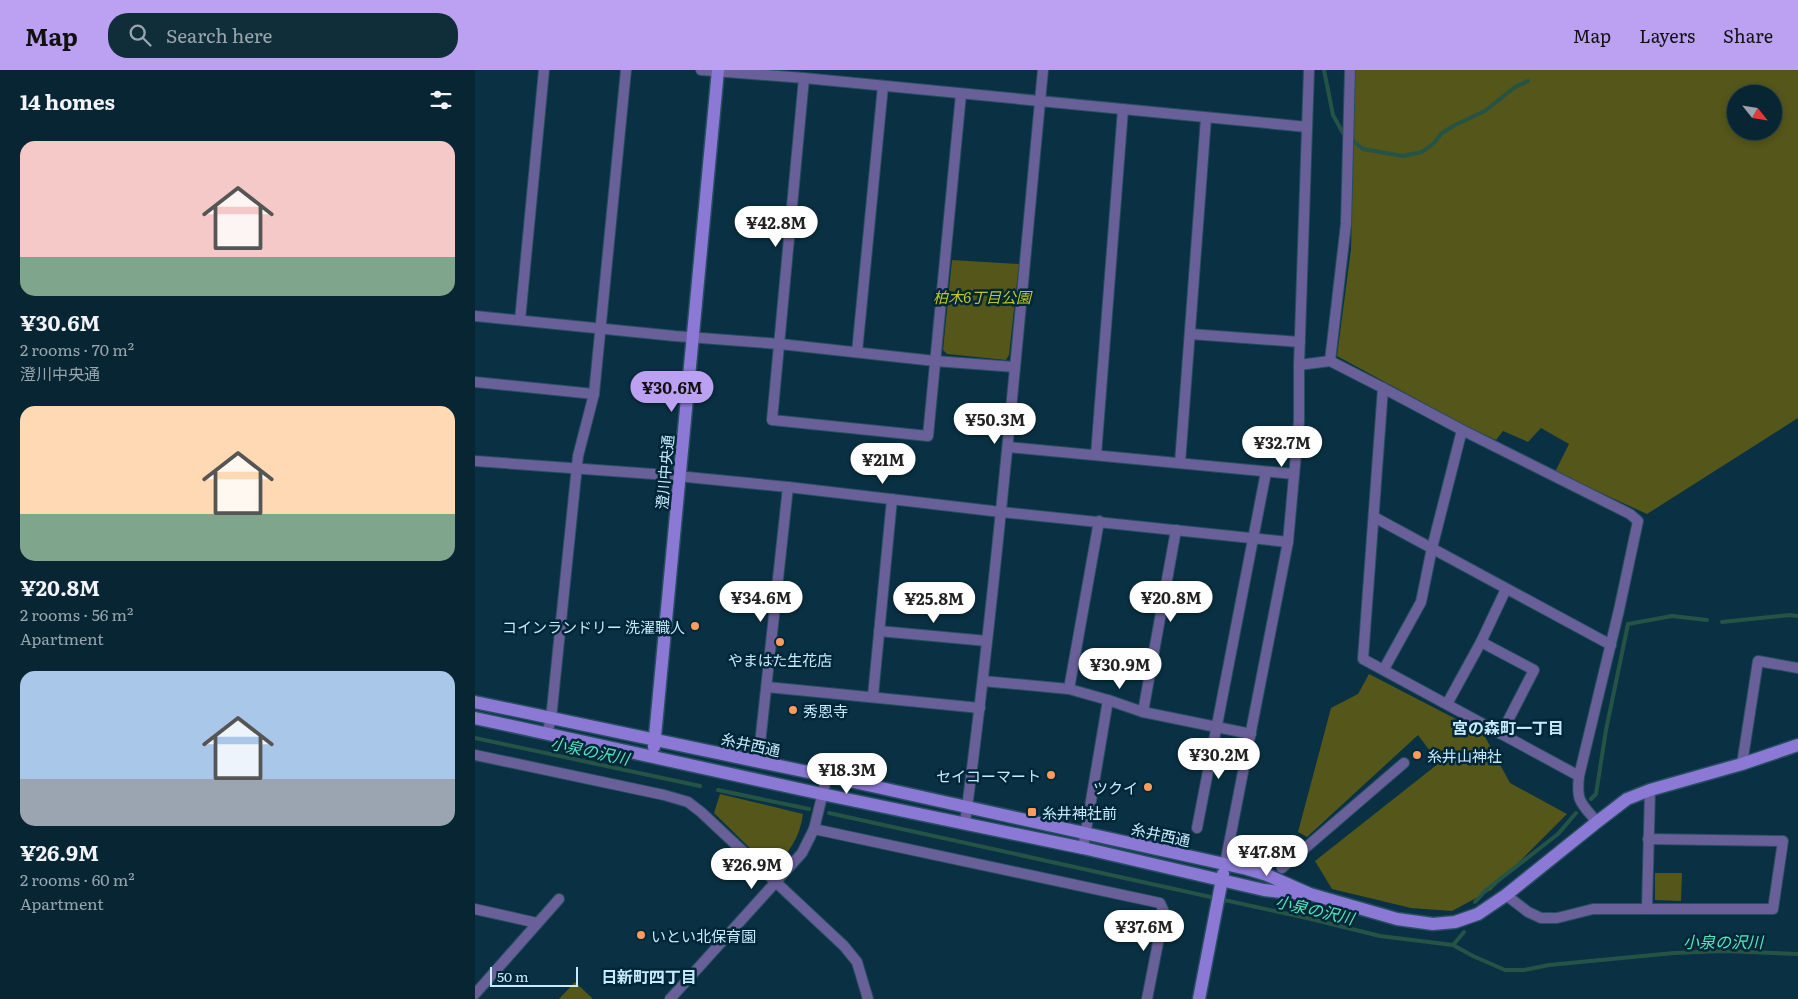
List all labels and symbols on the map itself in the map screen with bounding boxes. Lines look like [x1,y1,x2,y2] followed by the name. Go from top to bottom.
[1727,85,1783,140] north arrow
[735,206,817,248] pin: ¥42.8M
[933,285,1033,308] park label: 柏木6丁目公園
[631,370,713,413] pin: ¥30.6M
[954,402,1036,445] pin: ¥50.3M
[1241,426,1323,468] pin: ¥32.7M
[649,434,679,510] street label: 澄川中央通
[853,442,913,485] pin: ¥21M
[720,580,802,623] pin: ¥34.6M
[1130,580,1212,623] pin: ¥20.8M
[893,582,975,624] pin: ¥25.8M
[502,615,685,638] place label: コインランドリー 洗濯職人
[689,620,701,632] marker: コインランドリー 洗濯職人
[774,636,786,648] marker: やまはた生花店
[728,648,832,671] place label: やまはた生花店
[1079,648,1161,690] pin: ¥30.9M
[803,699,848,722] place label: 秀恩寺
[787,704,799,716] marker: 秀恩寺
[1452,715,1564,739] district label: 宮の森町一丁目
[719,727,783,761] street label: 糸井西通
[548,730,634,770] water label: 小泉の沢川
[1178,738,1260,780] pin: ¥30.2M
[1427,744,1502,767] place label: 糸井山神社
[1411,749,1423,761] marker: 糸井山神社
[806,752,888,795] pin: ¥18.3M
[936,764,1041,787] place label: セイコーマート
[1045,769,1057,781] marker: セイコーマート
[1093,776,1138,799] place label: ツクイ
[1142,781,1154,793] marker: ツクイ
[1042,801,1117,824] place label: 糸井神社前
[1026,806,1038,818] marker: 糸井神社前
[1129,817,1193,851] street label: 糸井西通
[1226,834,1308,877] pin: ¥47.8M
[711,848,793,890] pin: ¥26.9M
[1273,888,1359,930] water label: 小泉の沢川
[1103,910,1185,952] pin: ¥37.6M
[651,924,756,947] place label: いとい北保育園
[635,929,647,941] marker: いとい北保育園
[1683,929,1765,953] water label: 小泉の沢川
[490,964,577,987] scale bar
[601,964,697,988] district label: 日新町四丁目

